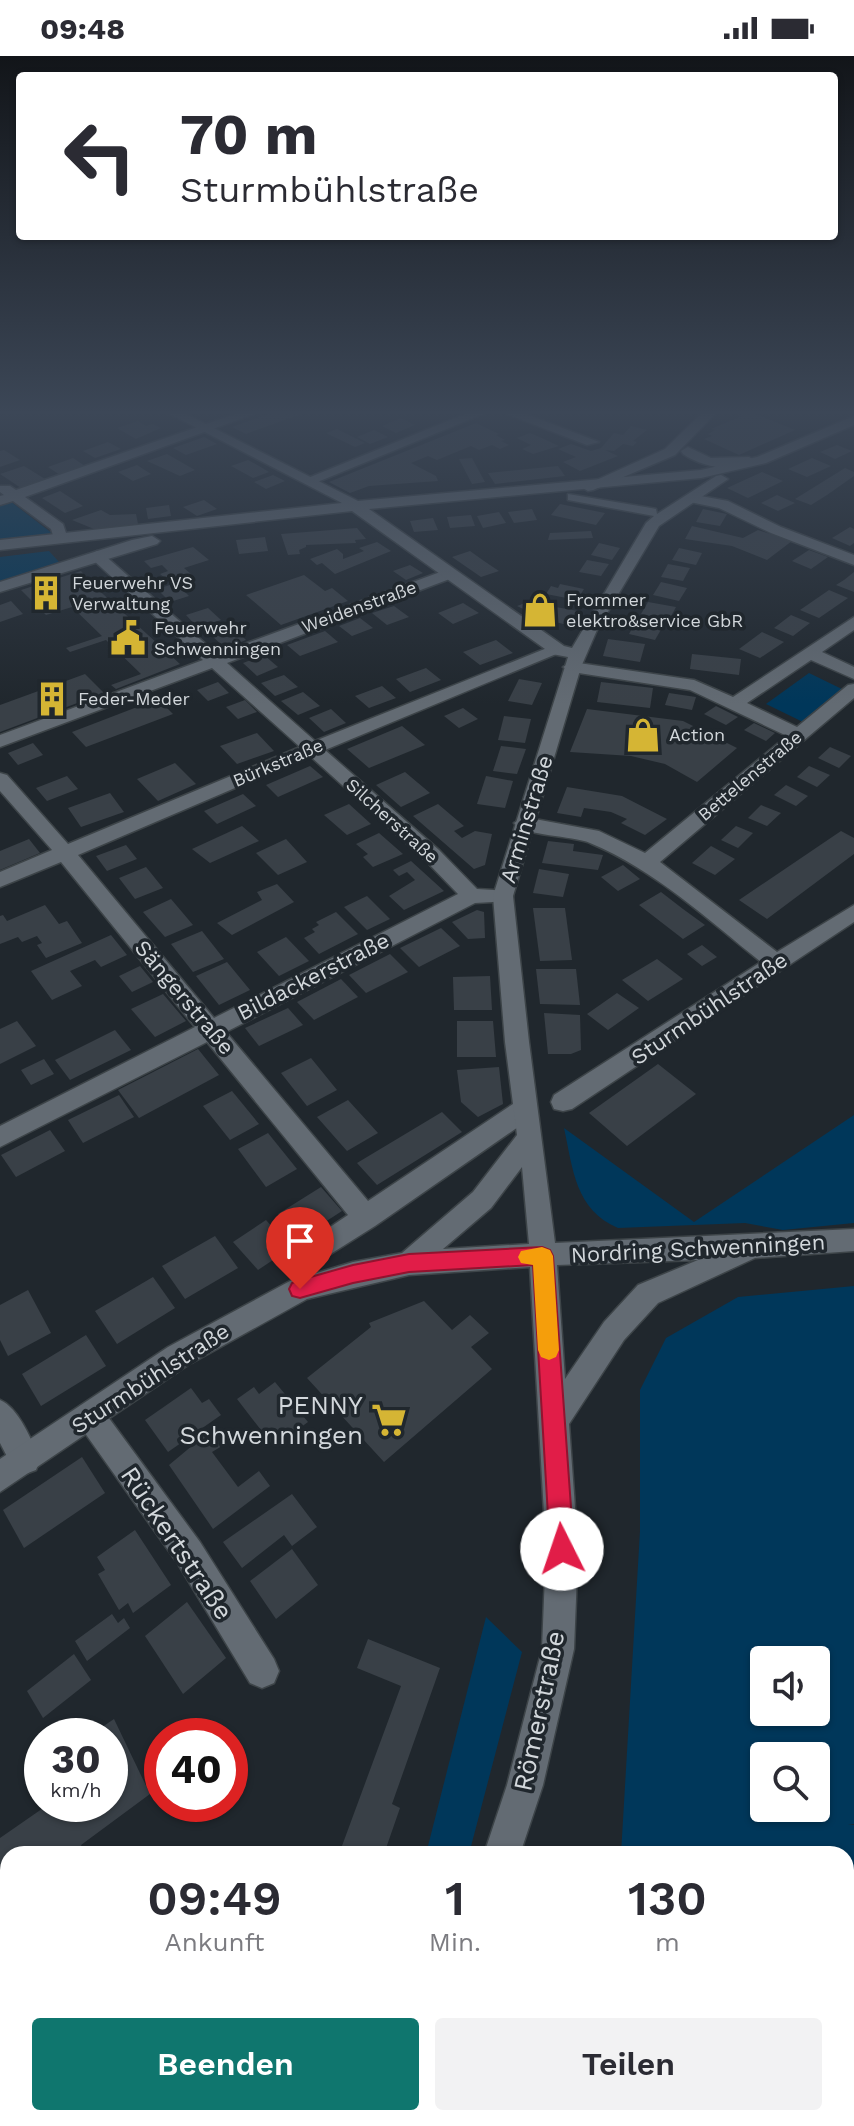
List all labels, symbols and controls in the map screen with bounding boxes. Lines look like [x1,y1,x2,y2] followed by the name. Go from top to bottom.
[40,11,125,46] text: 09:48
[180,102,317,168] text: 70 m
[48,104,152,208] icon: left
[180,169,479,211] text: Sturmbühlstraße
[72,572,193,614] place label: Feuerwehr VS Verwaltung
[27,574,65,612] building icon: Feuerwehr VS Verwaltung
[299,576,419,637] street label: Weidenstraße
[566,589,743,631] place label: Frommer elektro&service GbR
[521,591,559,629] shop icon: Frommer elektro&service GbR
[154,617,281,659] place label: Feuerwehr Schwenningen
[109,619,147,657] public building icon: Feuerwehr Schwenningen
[33,680,71,718] building icon: Feder-Meder
[78,688,190,709] place label: Feder-Meder
[624,716,662,754] shop icon: Action
[669,724,725,745] place label: Action
[694,726,806,825] street label: Bettelenstraße
[230,734,326,791] street label: Bürkstraße
[495,752,558,886] street label: Arminstraße
[342,774,443,867] street label: Silcherstraße
[233,927,393,1025] street label: Bildackerstraße
[130,935,240,1059] street label: Sängerstraße
[627,947,792,1070] street label: Sturmbühlstraße
[266,1207,334,1289] pin
[278,1219,322,1263] icon: arrive
[570,1229,826,1268] street label: Nordring Schwenningen
[67,1318,234,1439] street label: Sturmbühlstraße
[179,1390,363,1450] place label: PENNY Schwenningen
[370,1401,408,1439] supermarket icon: PENNY Schwenningen
[115,1461,239,1625] street label: Rückertstraße
[520,1507,604,1591] position arrow
[507,1628,571,1794] street label: Römerstraße
[750,1646,830,1822] map controls
[750,1646,830,1726] button: sound
[144,1718,248,1822] speed limit sign: 40
[51,1736,101,1783] text: 30
[750,1742,830,1822] button: search
[50,1778,102,1802] text: km/h
[147,1870,282,1927] text: 09:49
[445,1870,465,1927] text: 1
[628,1870,707,1927] text: 130
[165,1927,264,1957] text: Ankunft
[429,1927,481,1957] text: Min.
[655,1927,680,1957] text: m
[32,2018,419,2110] button: Beenden
[435,2018,822,2110] button: Teilen

